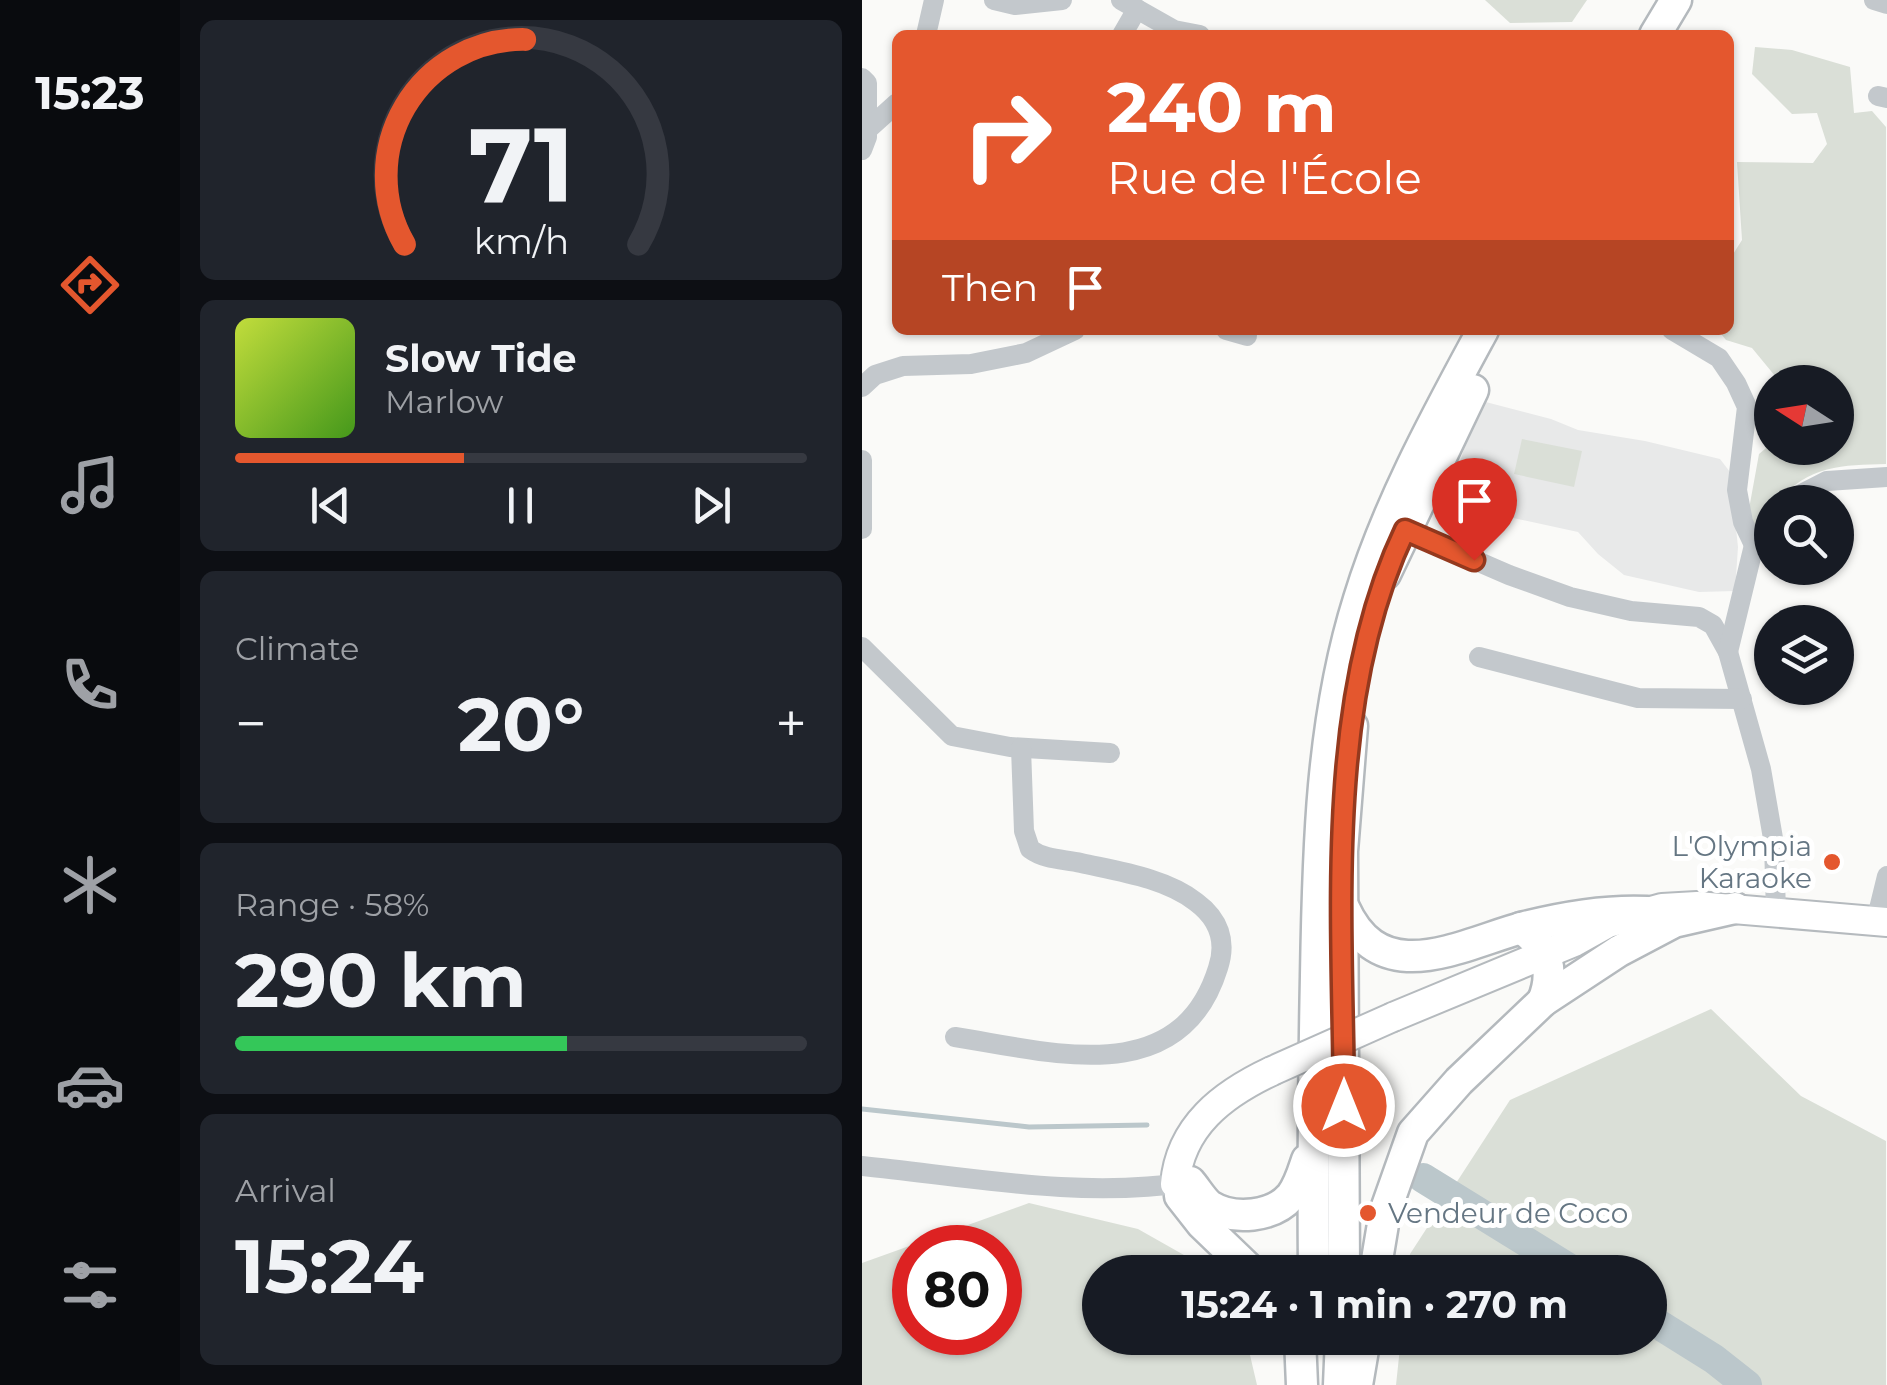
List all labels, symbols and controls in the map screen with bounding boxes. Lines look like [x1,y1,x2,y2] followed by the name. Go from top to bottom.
[1107,64,1337,150] text: 240 m
[35,65,145,120] text: 15:23
[942,70,1072,200] icon: right
[468,101,574,228] text: 71
[1107,150,1422,205] text: Rue de l'École
[473,219,569,263] text: km/h
[55,250,125,320] icon: directions
[1058,260,1113,315] icon: arrive
[942,264,1038,311] text: Then
[385,335,577,382] text: Slow Tide
[1754,365,1854,465] north arrow
[1754,365,1854,705] map controls
[385,382,503,421] text: Marlow
[55,450,125,520] icon: music
[1432,458,1517,561] pin
[1447,473,1502,528] icon: arrive
[303,478,358,533] icon: previous
[493,478,548,533] icon: pause
[684,478,739,533] icon: next
[1754,485,1854,585] button: search
[1754,605,1854,705] button: layers
[235,629,359,668] text: Climate
[55,650,125,720] icon: phone
[458,678,584,770] text: 20°
[235,690,267,757] text: −
[775,690,807,757] text: +
[1672,829,1812,895] place label: L'Olympia Karaoke
[55,850,125,920] icon: climate
[1821,851,1843,873] marker: L'Olympia Karaoke
[235,885,429,924] text: Range · 58%
[235,934,527,1026] text: 290 km
[55,1050,125,1120] icon: car
[1292,1054,1396,1158] position arrow
[235,1171,336,1210] text: Arrival
[1388,1196,1628,1230] place label: Vendeur de Coco
[1357,1202,1379,1224] marker: Vendeur de Coco
[235,1220,424,1312] text: 15:24
[892,1225,1022,1355] speed limit sign: 80
[55,1250,125,1320] icon: filters
[1181,1281,1568,1328] text: 15:24 · 1 min · 270 m

